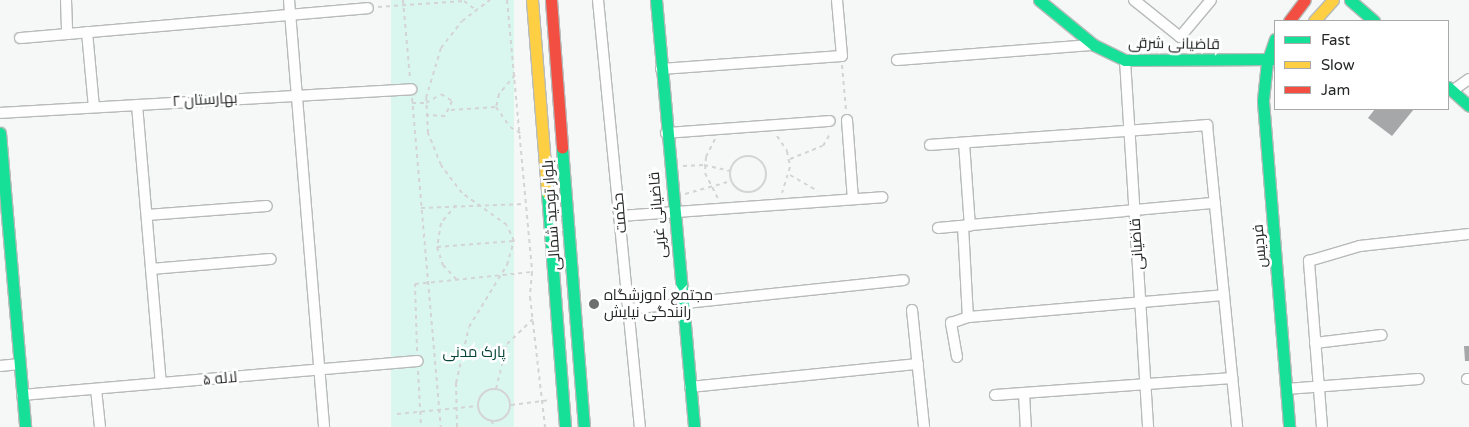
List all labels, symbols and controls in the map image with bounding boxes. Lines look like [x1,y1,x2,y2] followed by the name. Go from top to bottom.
[1274,20,1449,110] legend
[1321,31,1350,49] text: Fast
[1128,34,1220,54] street label: قاضیانی شرقی
[1321,56,1355,74] text: Slow
[1321,81,1350,99] text: Jam
[172,89,238,111] street label: بهارستان ۲
[539,159,565,271] street label: بلوار توحید شمالی
[645,171,671,259] street label: قاضیانی غربی
[609,192,631,234] street label: حکمت
[1126,217,1148,271] street label: قاضیانی
[1249,224,1271,268] street label: فردیس
[604,286,713,321] place label: مجتمع آموزشگاه رانندگی نیایش
[588,298,600,310] marker: مجتمع آموزشگاه رانندگی نیایش
[443,344,505,362] park label: پارک مدنی
[202,369,238,389] street label: لاله ۵

